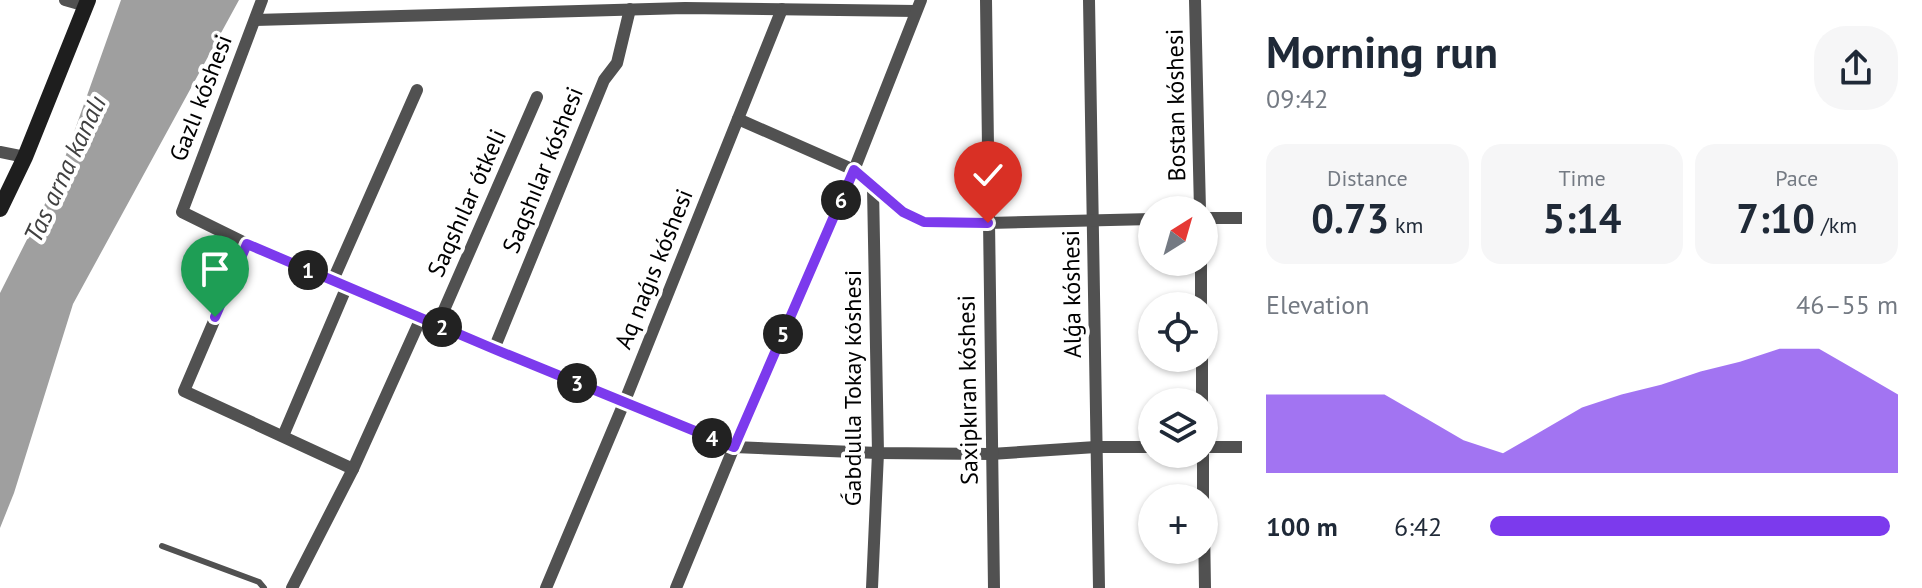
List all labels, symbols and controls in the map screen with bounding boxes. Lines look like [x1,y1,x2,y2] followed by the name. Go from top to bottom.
[1266,23,1498,80] text: Morning run
[1814,26,1898,110] button: share
[1159,28,1192,182] street label: Bostan kóshesi
[162,30,239,166] street label: Gazlı kóshesi
[495,82,590,258] street label: Saqshılar kóshesi
[1266,82,1328,115] text: 09:42
[16,90,113,248] water label: Tas arna kanalı
[420,124,513,282] street label: Saqshılar ótkeli
[954,141,1022,223] pin
[966,153,1010,197] icon: check
[1327,164,1408,192] text: Distance
[1558,164,1606,192] text: Time
[1775,164,1818,192] text: Pace
[821,180,861,220] pin: 6
[607,184,700,353] street label: Aq naǵıs kóshesi
[835,186,847,214] text: 6
[1311,192,1389,244] text: 0.73
[1543,192,1621,244] text: 5:14
[1736,192,1815,244] text: 7:10
[1138,196,1218,276] north arrow
[1138,196,1218,564] map controls
[1389,211,1423,239] text: km
[1815,211,1857,239] text: /km
[1055,230,1088,358] street label: Alǵa kóshesi
[181,235,249,317] pin
[193,247,237,291] icon: arrive
[288,250,328,290] pin: 1
[302,256,314,284] text: 1
[837,270,868,506] street label: Ǵabdulla Tokay kóshesi
[1266,288,1370,321] text: Elevation
[1796,288,1898,321] text: 46–55 m
[1138,292,1218,372] button: locate
[950,295,985,485] street label: Saxipkıran kóshesi
[422,307,462,347] pin: 2
[436,313,448,341] text: 2
[763,314,803,354] pin: 5
[777,320,789,348] text: 5
[557,363,597,403] pin: 3
[571,369,583,397] text: 3
[1138,388,1218,468] button: layers
[692,418,732,458] pin: 4
[706,424,718,452] text: 4
[1138,484,1218,564] button: +
[1266,510,1338,543] text: 100 m
[1394,510,1442,543] text: 6:42

